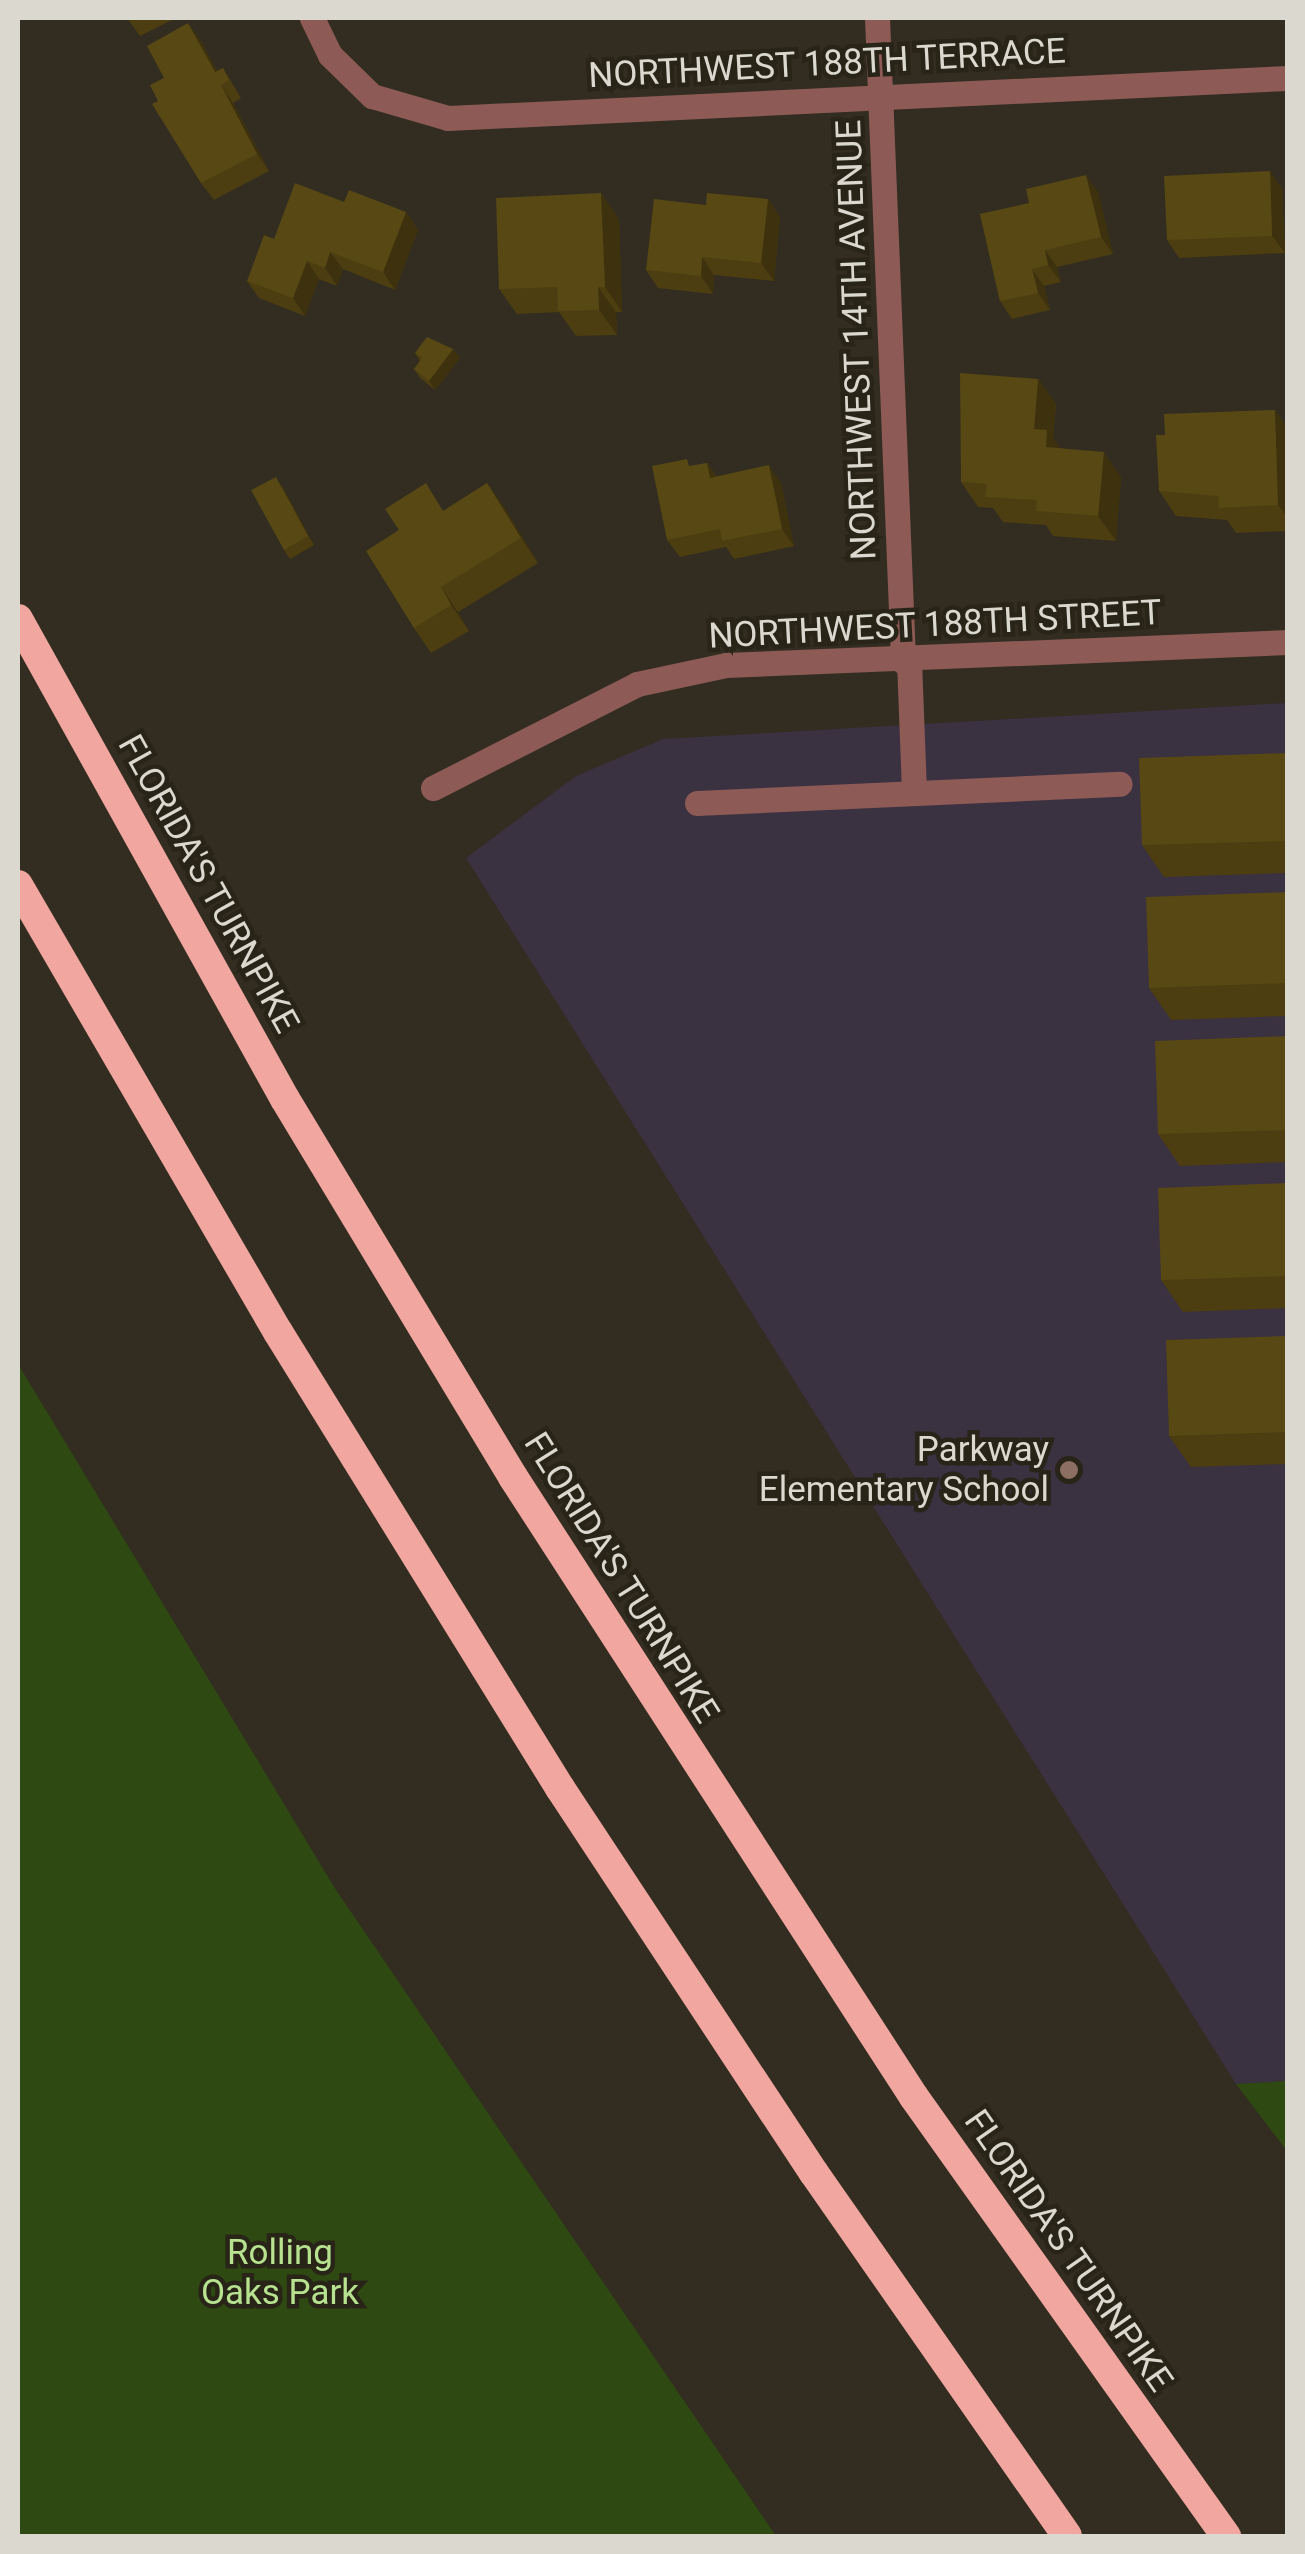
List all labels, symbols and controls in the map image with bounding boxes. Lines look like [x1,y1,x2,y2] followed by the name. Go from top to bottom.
[587,30,1067,98] street label: NORTHWEST 188TH TERRACE
[828,119,886,561] street label: NORTHWEST 14TH AVENUE
[707,592,1163,658] street label: NORTHWEST 188TH STREET
[108,727,308,1041] street label: FLORIDA'S TURNPIKE
[514,1425,728,1731] street label: FLORIDA'S TURNPIKE
[759,1429,1049,1511] place label: Parkway Elementary School
[1058,1459,1080,1481] marker: Parkway Elementary School
[955,2102,1181,2400] street label: FLORIDA'S TURNPIKE
[201,2232,359,2314] park label: Rolling Oaks Park

